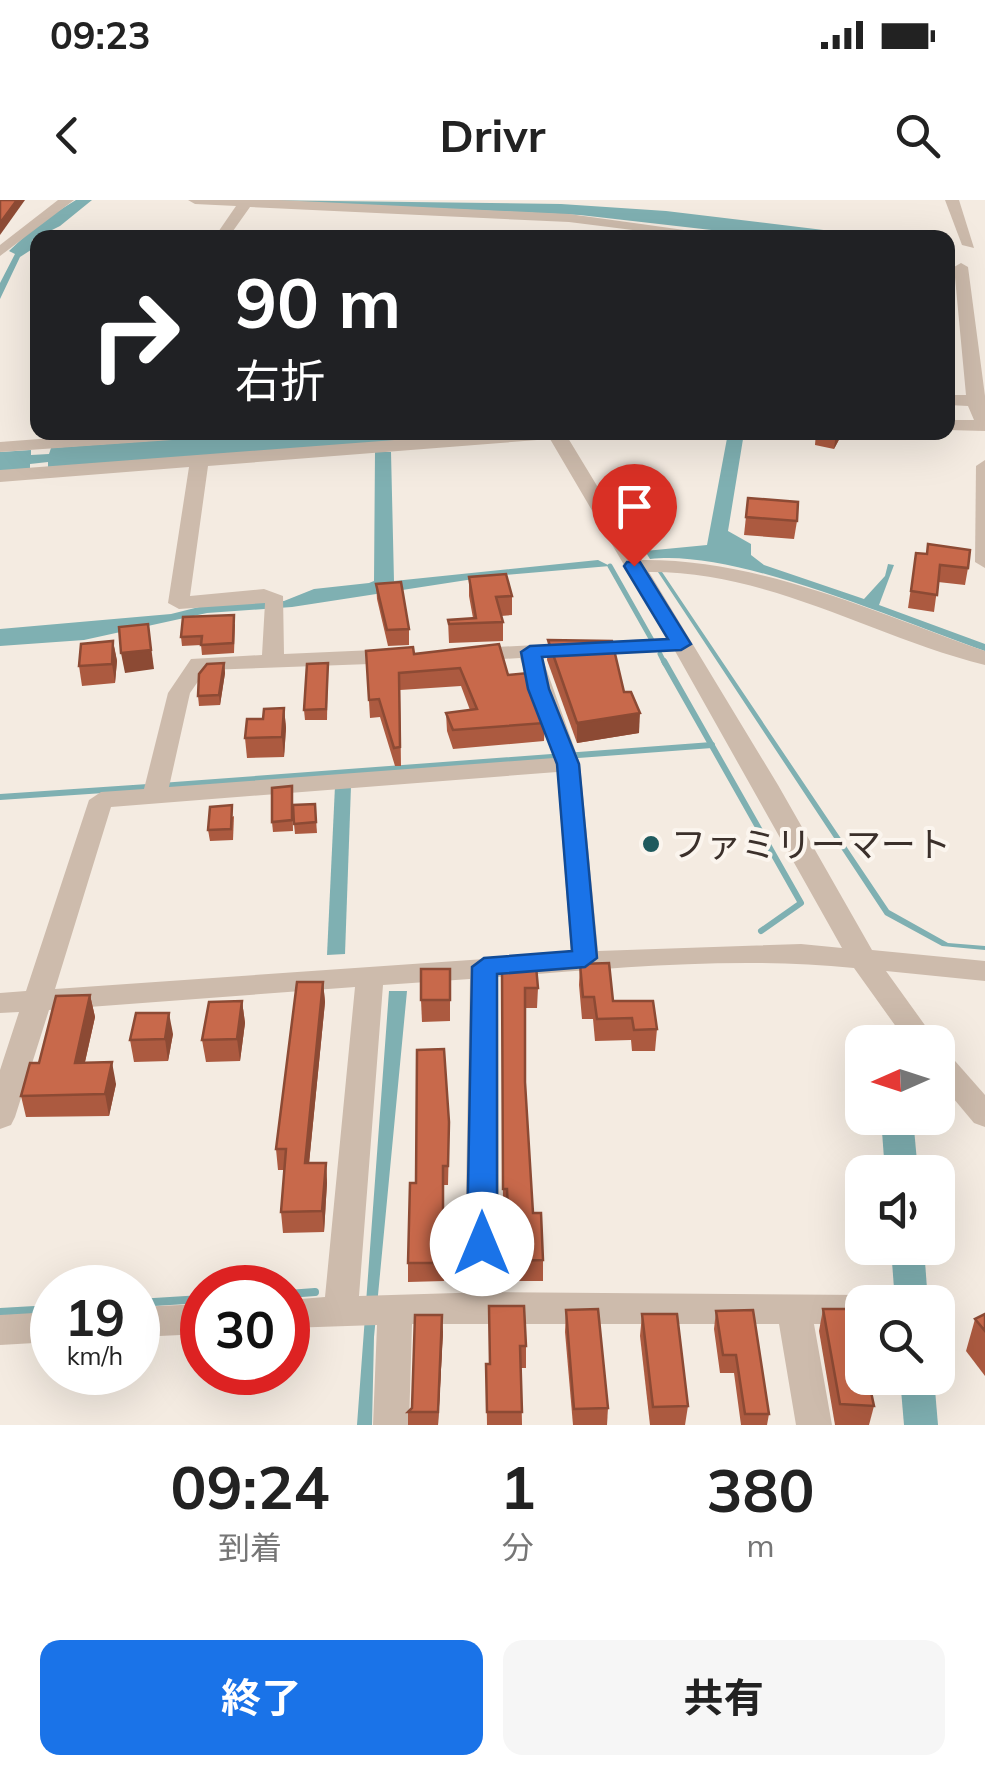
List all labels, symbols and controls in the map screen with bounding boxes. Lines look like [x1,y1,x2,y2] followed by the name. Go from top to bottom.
[50,11,151,59] text: 09:23
[440,107,545,163] text: Drivr
[40,108,95,163] icon: back
[890,108,945,163] icon: search
[235,258,401,346] text: 90 m
[70,270,200,400] icon: right
[235,352,325,408] text: 右折
[592,464,677,567] pin
[607,479,662,534] icon: arrive
[671,822,951,866] place label: ファミリーマート
[640,833,662,855] marker: ファミリーマート
[845,1025,955,1135] north arrow
[845,1025,955,1395] map controls
[845,1155,955,1265] button: sound
[430,1192,534,1296] position arrow
[180,1265,310,1395] speed limit sign: 30
[845,1285,955,1395] button: search
[65,1286,125,1349] text: 19
[67,1340,123,1371] text: km/h
[171,1449,329,1524] text: 09:24
[500,1449,536,1524] text: 1
[706,1452,814,1527] text: 380
[746,1525,774,1565] text: m
[218,1527,282,1567] text: 到着
[502,1527,534,1567] text: 分
[40,1640,483,1755] button: 終了
[503,1640,945,1755] button: 共有

